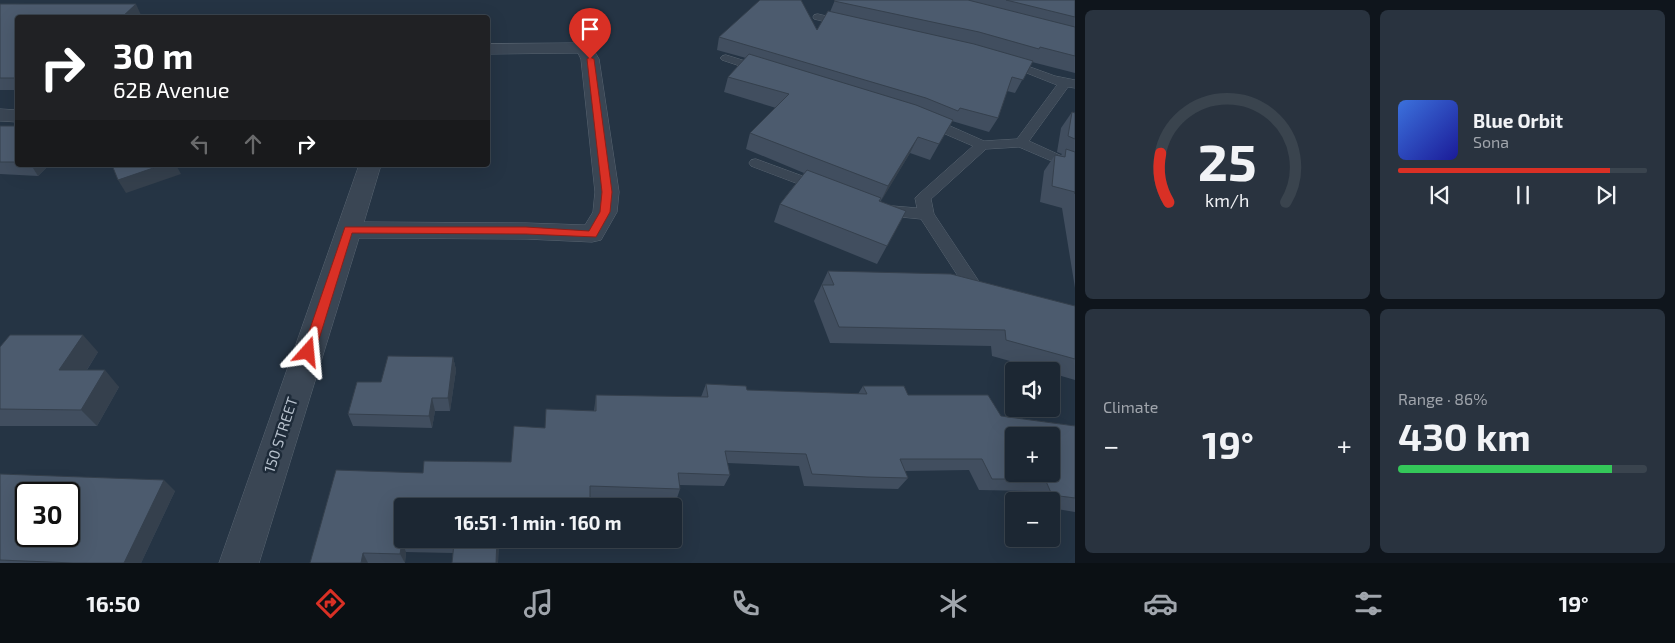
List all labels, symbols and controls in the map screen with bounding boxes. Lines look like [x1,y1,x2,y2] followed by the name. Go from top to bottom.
[569,8,611,59] pin
[576,15,604,43] icon: arrive
[113,34,193,76] text: 30 m
[30,35,95,100] icon: right
[113,76,230,102] text: 62B Avenue
[1473,109,1563,132] text: Blue Orbit
[1198,129,1257,191] text: 25
[186,130,214,158] icon: left
[239,130,267,158] icon: ahead
[292,130,320,158] icon: right
[1473,132,1509,151] text: Sona
[1426,181,1454,209] icon: previous
[1509,181,1537,209] icon: pause
[1592,181,1620,209] icon: next
[1205,189,1250,211] text: km/h
[281,325,333,377] position arrow
[1005,362,1060,547] map controls
[1005,362,1060,417] button: sound
[1398,389,1488,408] text: Range · 86%
[259,394,301,475] street label: 150 STREET
[1103,397,1158,416] text: Climate
[1398,413,1531,459] text: 430 km
[1202,421,1254,467] text: 19°
[1005,427,1060,482] button: +
[1103,428,1119,462] text: −
[1337,428,1352,462] text: +
[15,482,80,547] speed limit sign: 30
[1005,492,1060,547] button: −
[455,511,621,534] text: 16:51 · 1 min · 160 m
[313,586,348,621] icon: directions
[521,586,556,621] icon: music
[728,586,763,621] icon: phone
[936,586,971,621] icon: climate
[1143,586,1178,621] icon: car
[1351,586,1386,621] icon: filters
[86,590,140,616] text: 16:50
[1559,590,1589,616] text: 19°

